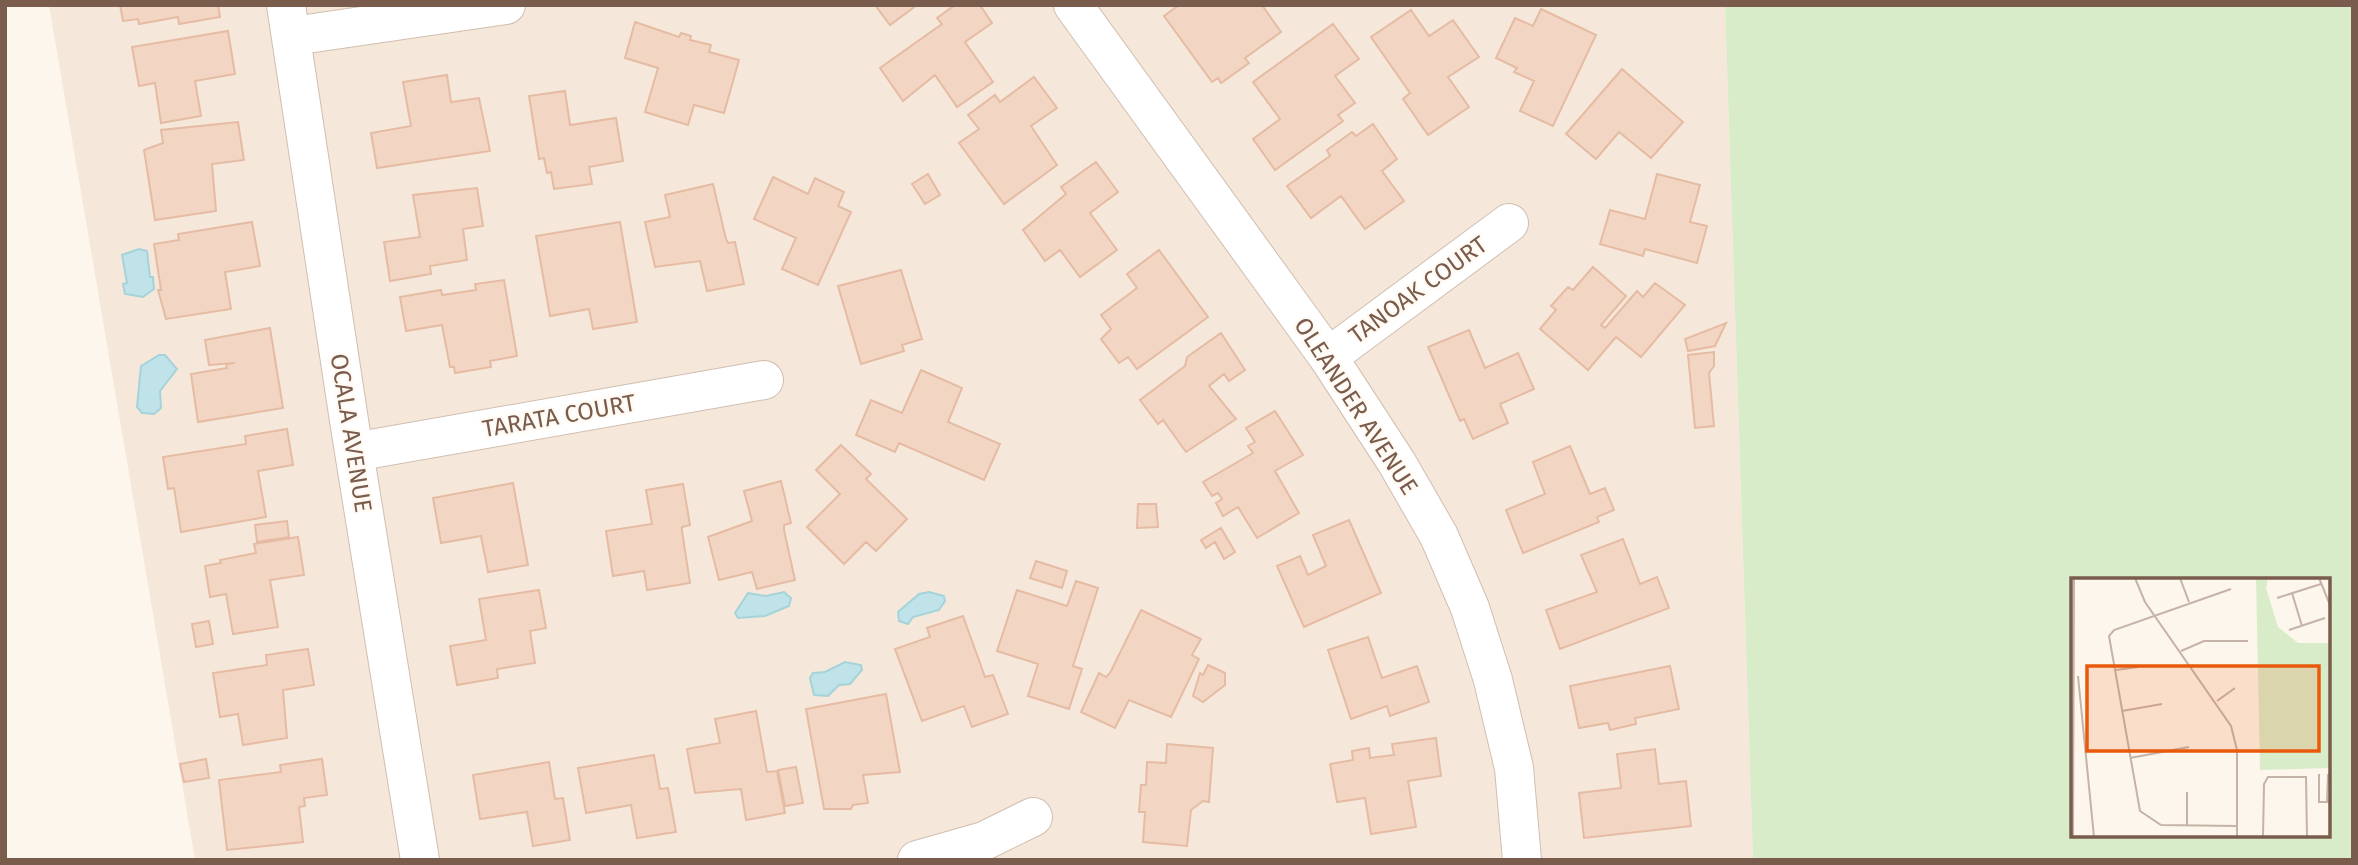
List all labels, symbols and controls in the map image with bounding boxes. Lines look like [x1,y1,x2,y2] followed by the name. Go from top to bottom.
[1343,230,1493,349] street label: TANOAK COURT
[1288,312,1424,500] street label: OLEANDER AVENUE
[325,352,377,514] street label: OCALA AVENUE
[480,389,638,443] street label: TARATA COURT
[2071,578,2330,837] inset map

